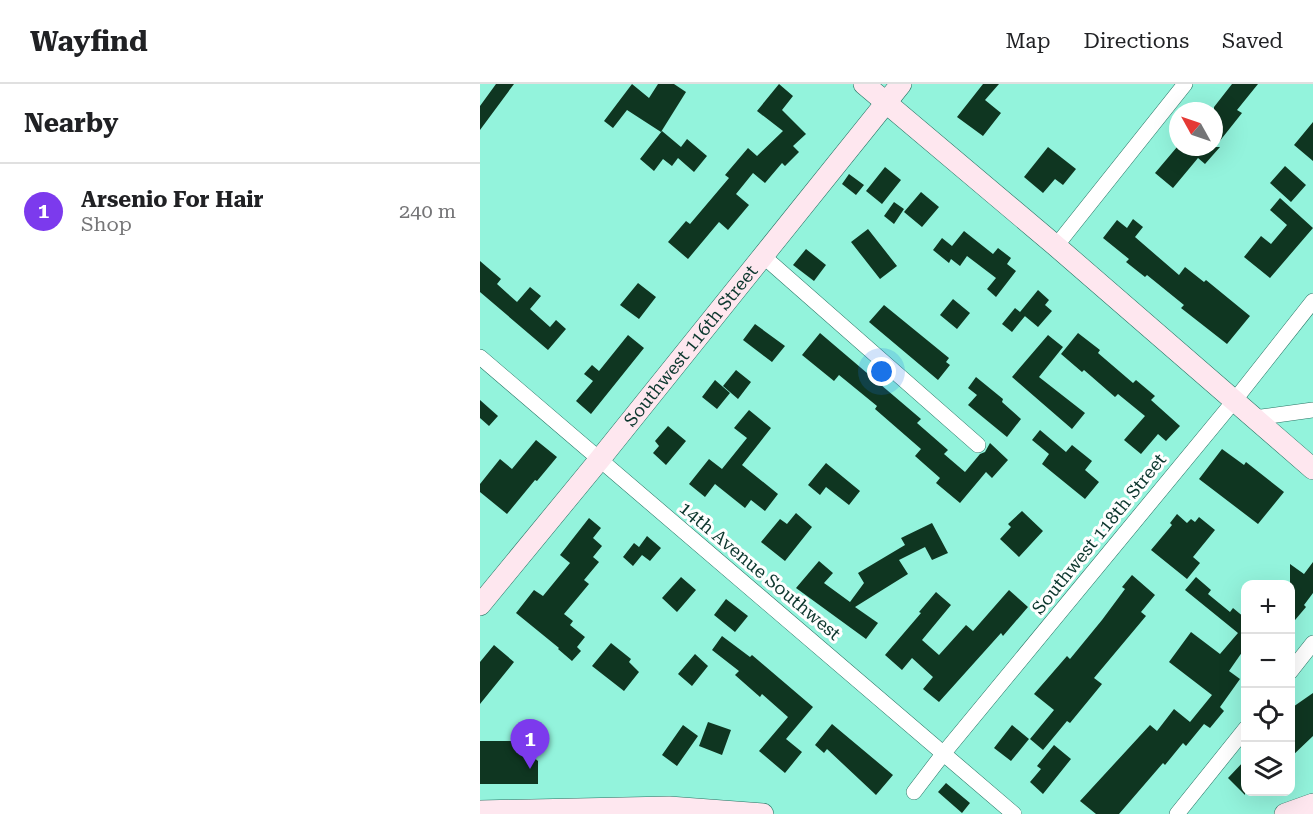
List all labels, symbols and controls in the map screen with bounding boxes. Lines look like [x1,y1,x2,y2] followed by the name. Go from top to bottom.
[30,25,148,58] text: Wayfind
[1006,29,1050,53] text: Map
[1083,29,1189,53] text: Directions
[1222,29,1283,53] text: Saved
[1169,102,1223,156] north arrow
[24,108,118,138] text: Nearby
[81,187,264,212] text: Arsenio For Hair
[38,199,49,223] text: 1
[399,199,456,223] text: 240 m
[81,212,132,236] text: Shop
[619,260,762,431] street label: Southwest 116th Street
[867,357,896,386] your location
[1027,449,1170,618] street label: Southwest 118th Street
[676,497,845,644] street label: 14th Avenue Southwest
[1241,580,1295,796] map controls
[1241,580,1295,634] button: +
[1241,634,1295,688] button: −
[1241,688,1295,742] button: locate
[511,720,550,769] pin: 1
[1241,742,1295,796] button: layers

